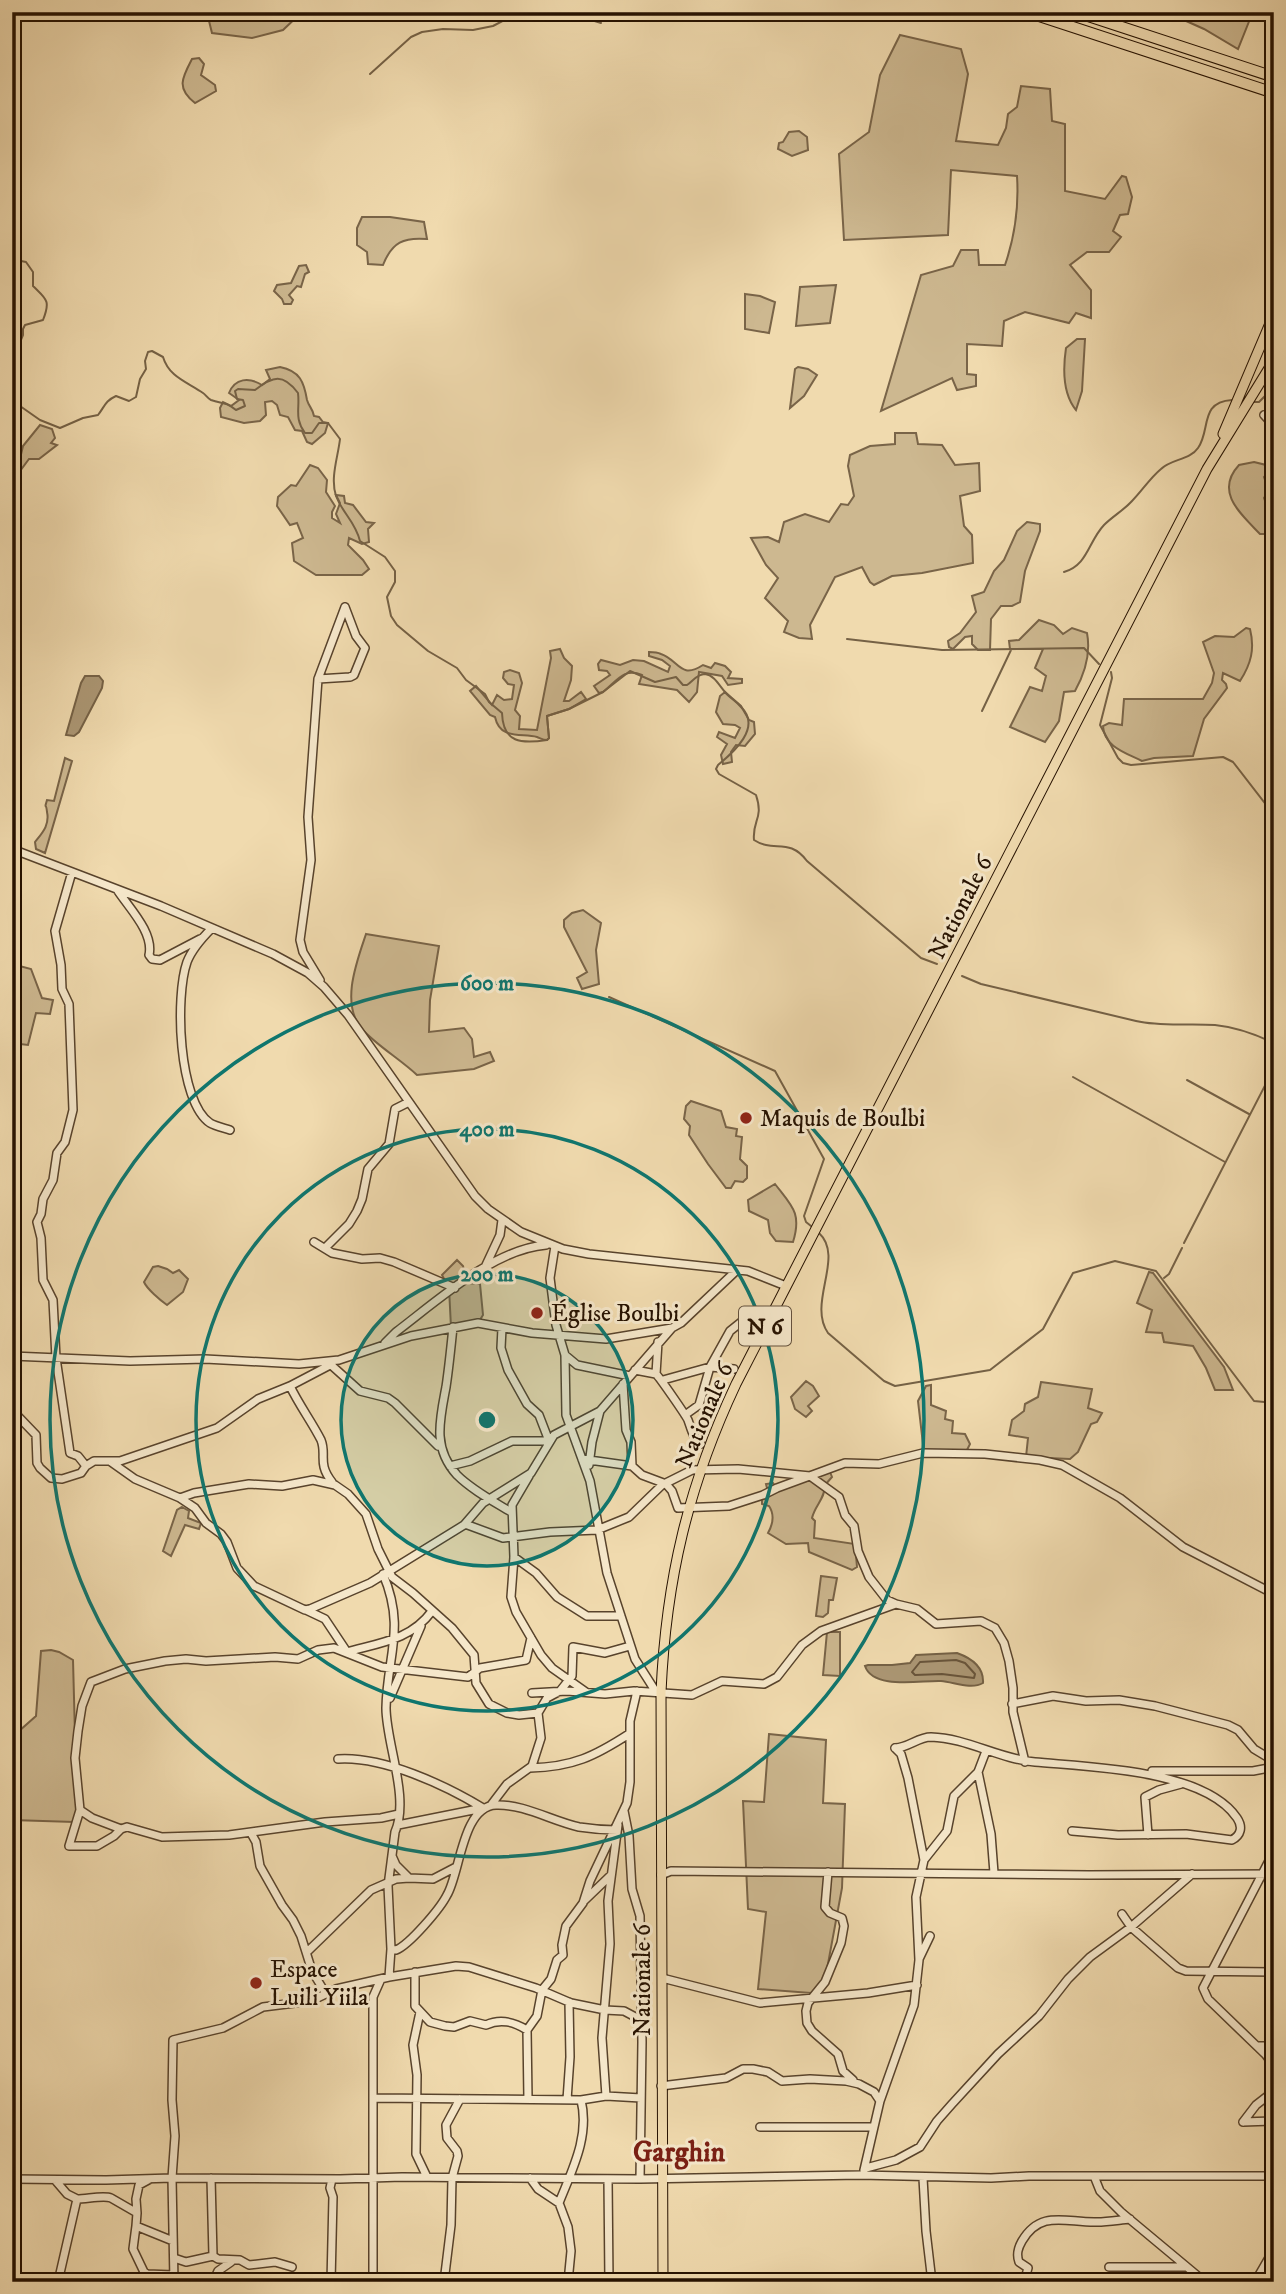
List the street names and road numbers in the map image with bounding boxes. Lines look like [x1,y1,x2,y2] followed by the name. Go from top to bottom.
[922,849,1000,964] street label: Nationale 6
[739,1306,791,1345] road number: N 6
[669,1356,741,1473] street label: Nationale 6
[628,1922,658,2036] street label: Nationale 6

